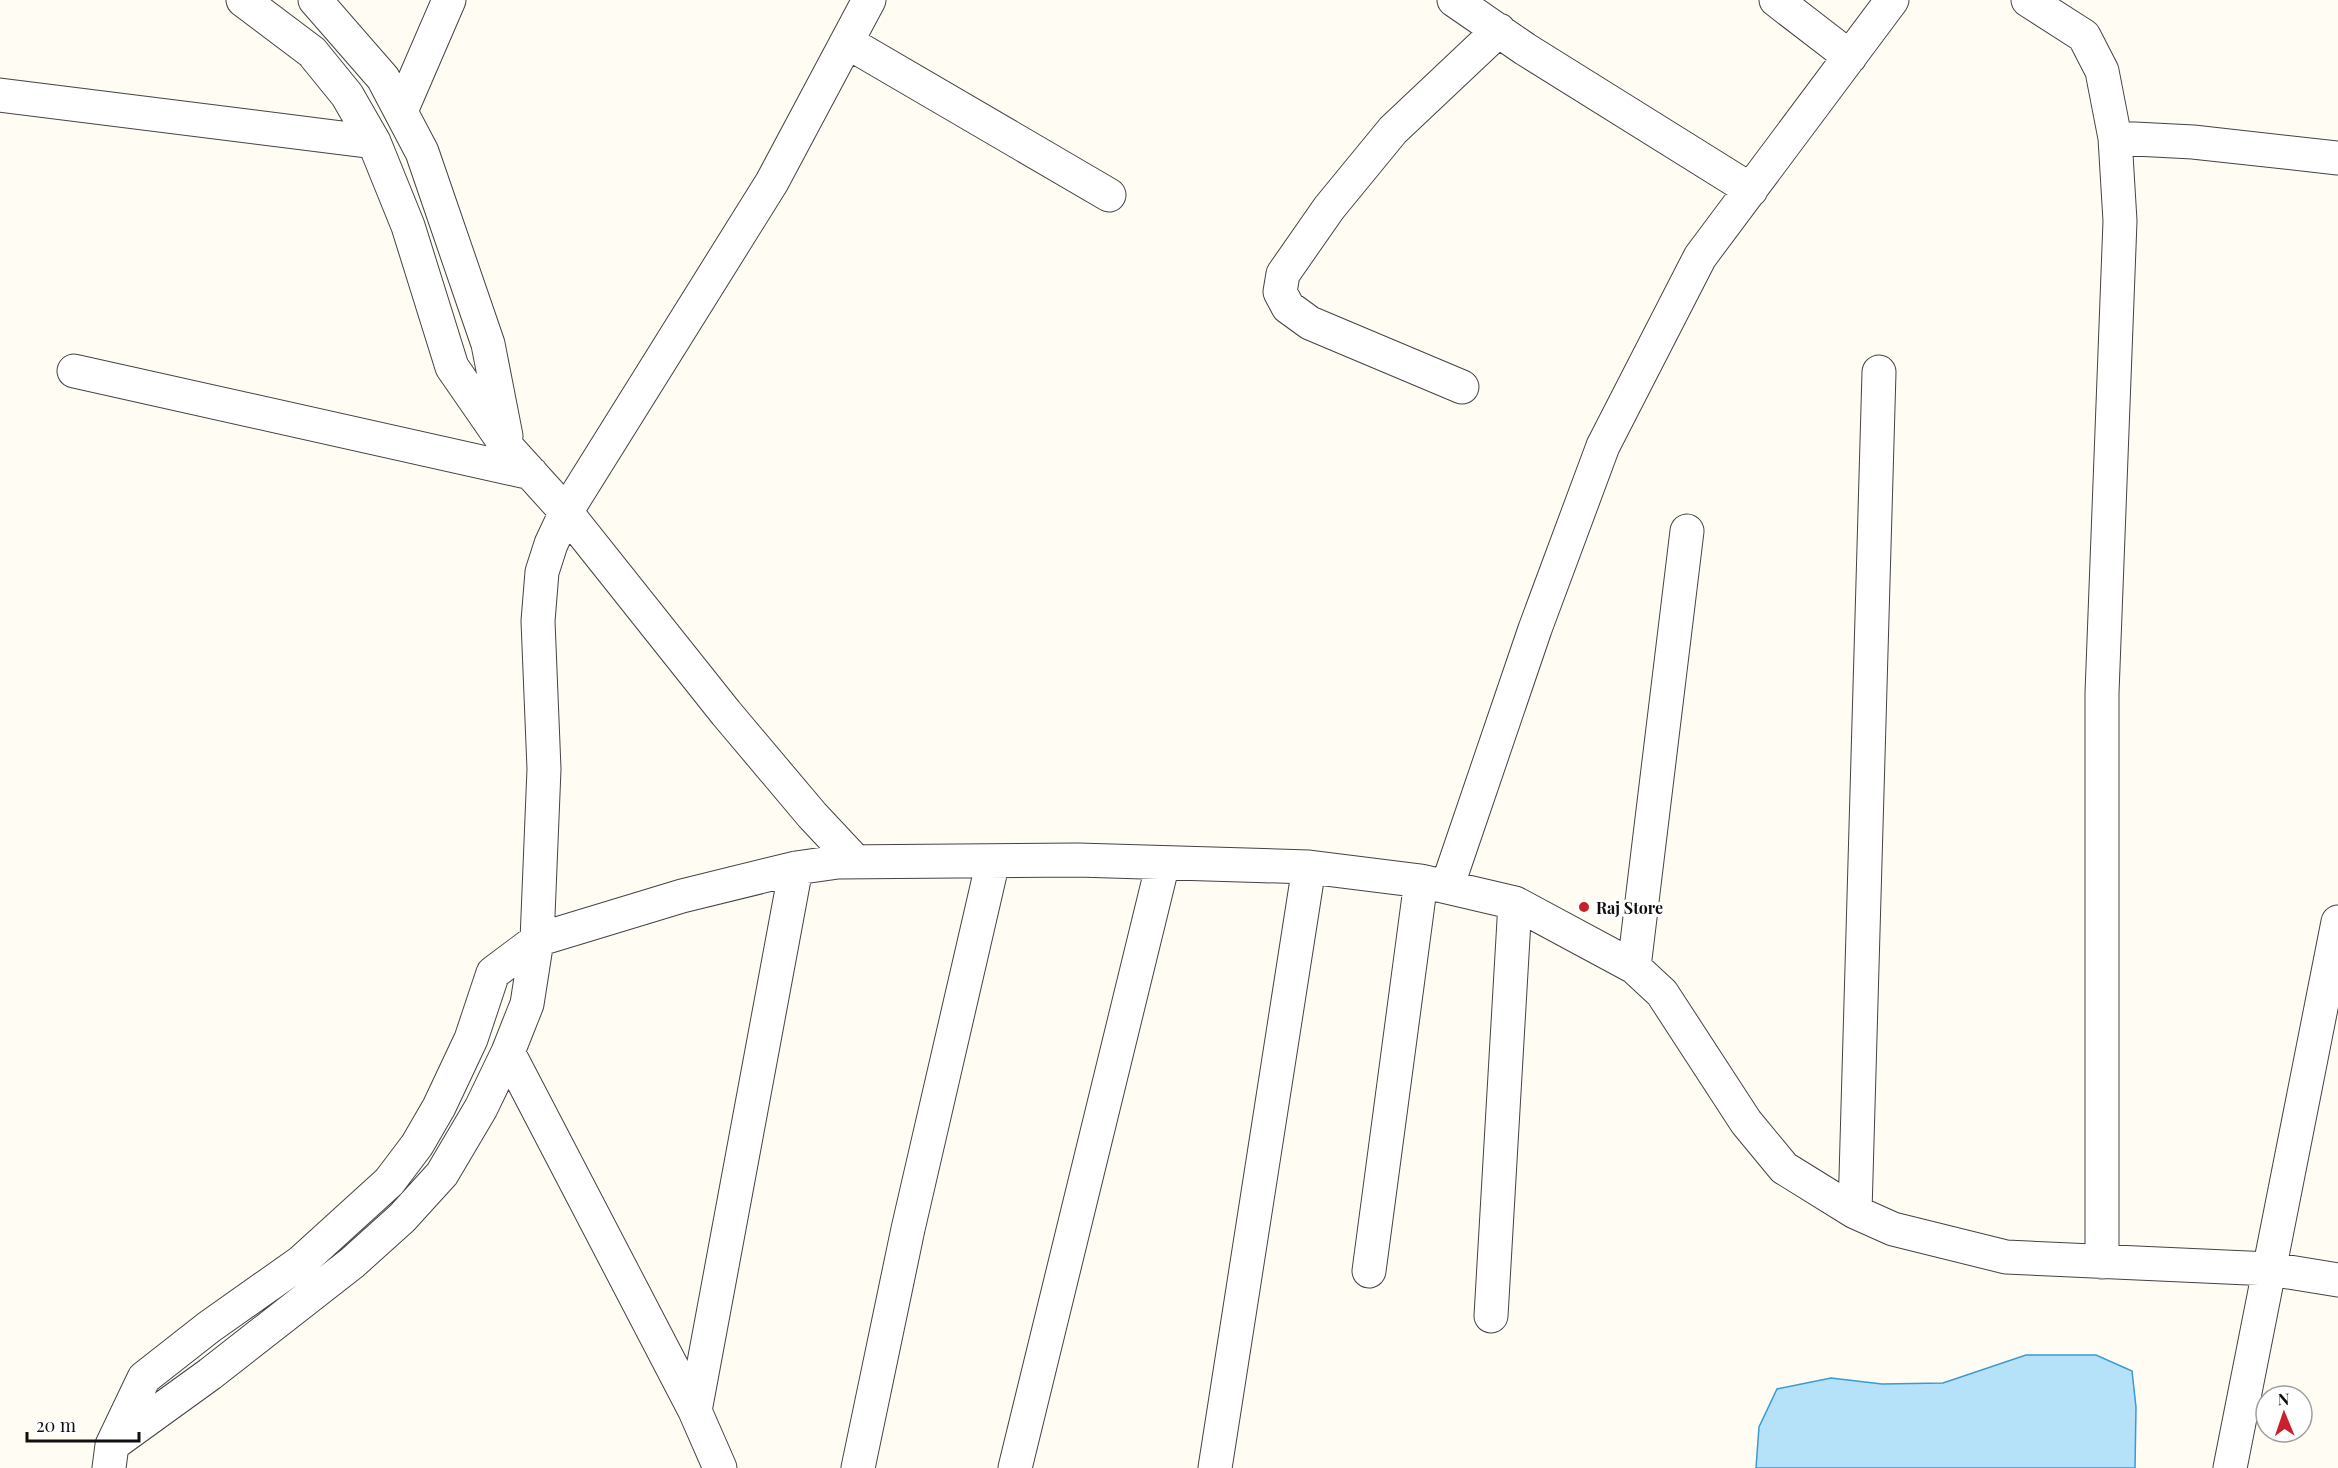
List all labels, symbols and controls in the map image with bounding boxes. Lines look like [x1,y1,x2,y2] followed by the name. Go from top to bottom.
[1596,897,1663,918] place label: Raj Store
[1577,900,1591,914] marker: Raj Store
[2254,1384,2314,1444] north arrow
[2277,1388,2290,1409] text: N
[27,1405,140,1443] scale bar
[36,1413,76,1437] text: 20 m

